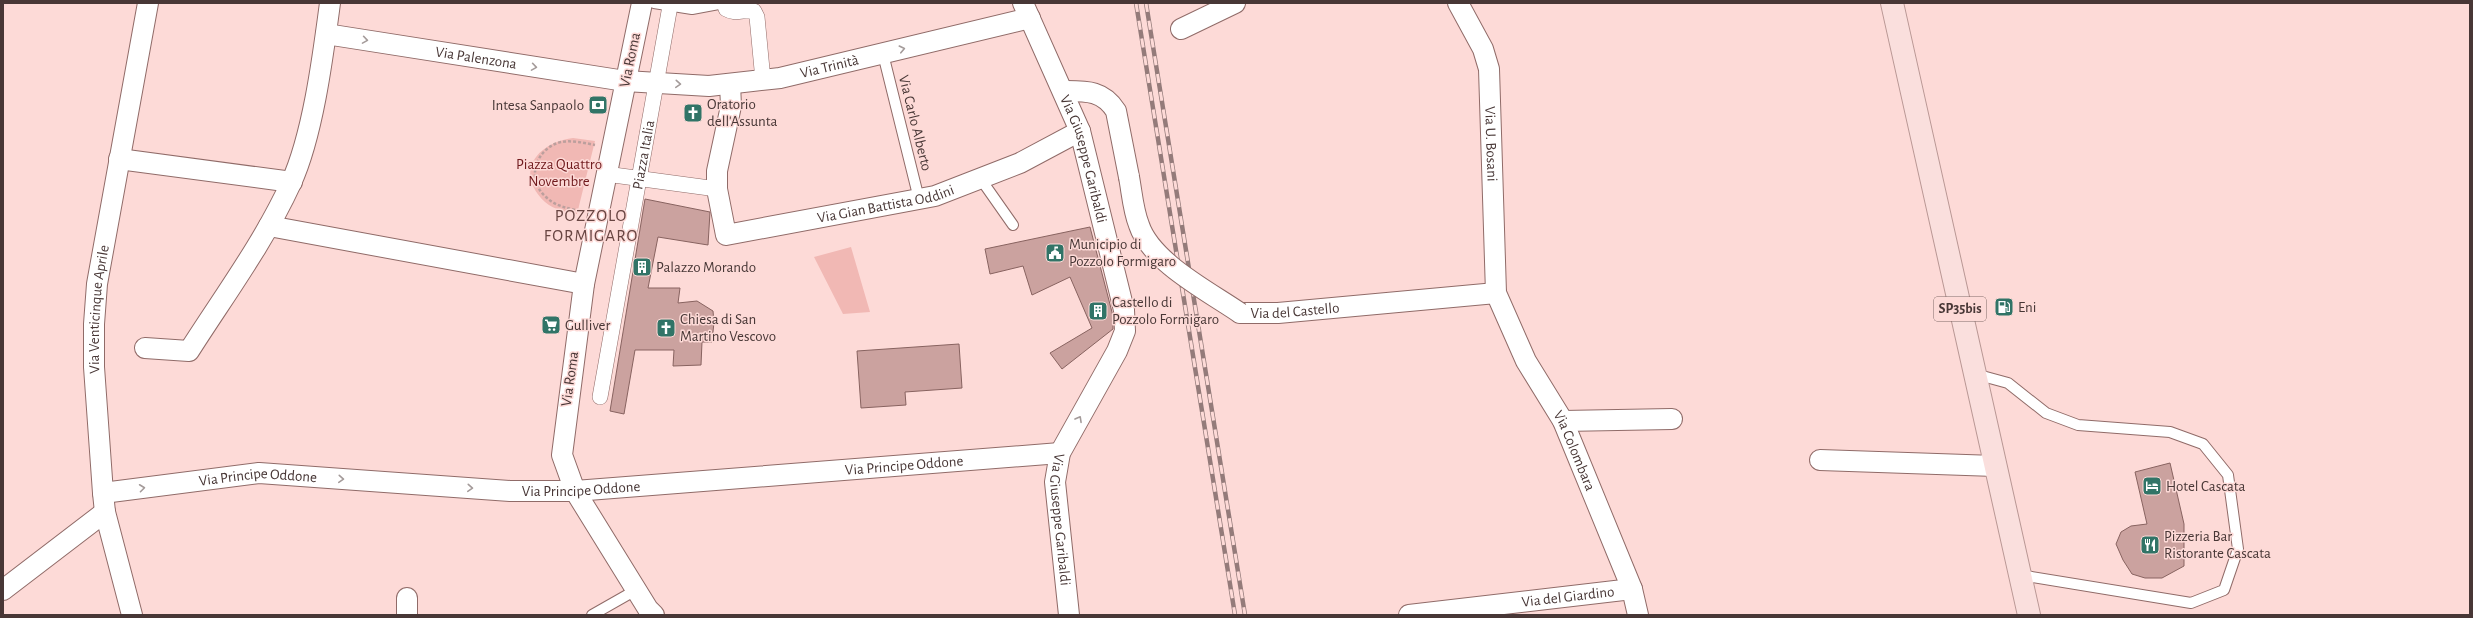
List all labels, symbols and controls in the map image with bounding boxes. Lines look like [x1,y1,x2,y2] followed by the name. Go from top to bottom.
[617,31,643,89] street label: Via Roma
[362,35,368,44] one-way arrow
[434,44,518,71] street label: Via Palenzona
[898,45,905,54] one-way arrow
[799,52,860,80] street label: Via Trinità
[531,62,538,71] one-way arrow
[896,74,934,172] street label: Via Carlo Alberto
[675,80,681,89] one-way arrow
[1057,93,1110,224] street label: Via Giuseppe Garibaldi
[587,94,609,116] bank icon: Intesa Sanpaolo
[707,97,777,129] place label: Oratorio dell'Assunta
[492,98,584,113] place label: Intesa Sanpaolo
[682,102,704,124] church icon: Oratorio dell'Assunta
[1483,106,1500,182] street label: Via U. Bosani
[630,119,657,191] street label: Piazza Italia
[516,157,602,189] park label: Piazza Quattro Novembre
[816,182,956,225] street label: Via Gian Battista Oddini
[544,207,638,244] district label: POZZOLO FORMIGARO
[1069,237,1176,269] place label: Municipio di Pozzolo Formigaro
[1044,242,1066,264] public building icon: Municipio di Pozzolo Formigaro
[86,244,111,374] street label: Via Venticinque Aprile
[631,256,653,278] building icon: Palazzo Morando
[656,260,756,275] place label: Palazzo Morando
[1112,295,1219,327] place label: Castello di Pozzolo Formigaro
[1993,296,2015,318] fuel station icon: Eni
[1934,297,1986,321] road number: SP35bis
[1087,300,1109,322] building icon: Castello di Pozzolo Formigaro
[1250,300,1340,321] street label: Via del Castello
[2018,300,2036,315] place label: Eni
[680,312,776,344] place label: Chiesa di San Martino Vescovo
[540,314,562,336] supermarket icon: Gulliver
[655,317,677,339] church icon: Chiesa di San Martino Vescovo
[565,318,610,333] place label: Gulliver
[559,350,581,407] street label: Via Roma
[1551,408,1598,493] street label: Via Colombara
[1074,416,1082,423] one-way arrow
[1047,452,1073,586] street label: Via Giuseppe Garibaldi
[844,453,964,477] street label: Via Principe Oddone
[198,465,318,488] street label: Via Principe Oddone
[338,474,344,483] one-way arrow
[2141,475,2163,497] hotel icon: Hotel Cascata
[522,478,641,499] street label: Via Principe Oddone
[2166,479,2246,494] place label: Hotel Cascata
[467,483,474,492] one-way arrow
[139,484,145,493] one-way arrow
[2164,529,2271,561] place label: Pizzeria Bar Ristorante Cascata
[2139,534,2161,556] restaurant icon: Pizzeria Bar Ristorante Cascata
[1521,584,1615,609] street label: Via del Giardino

